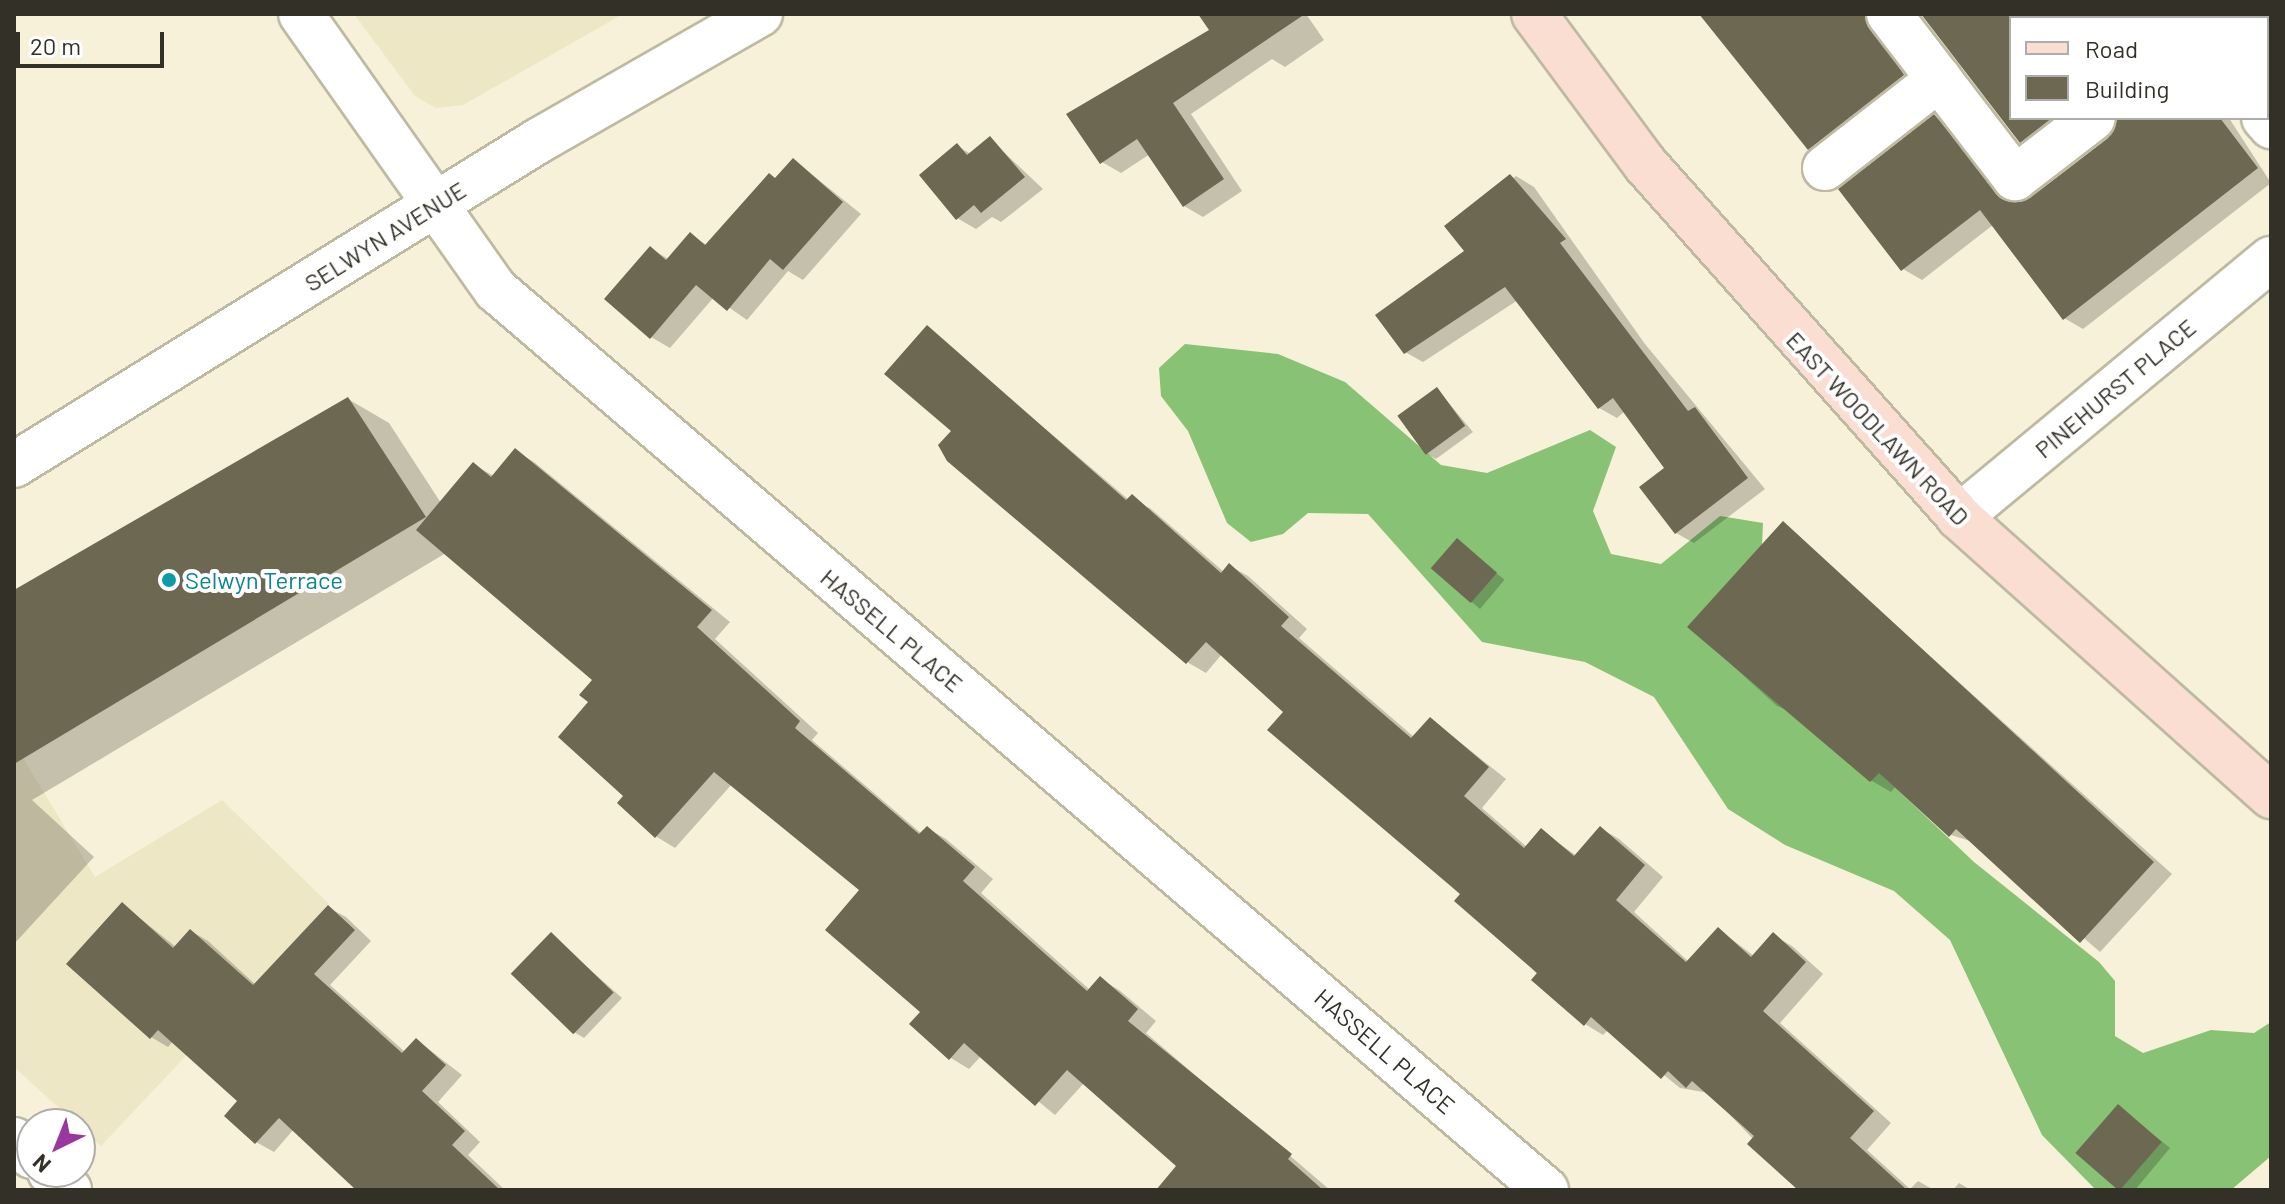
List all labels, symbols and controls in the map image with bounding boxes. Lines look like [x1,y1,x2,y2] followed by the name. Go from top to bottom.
[20,16,168,66] scale bar
[2009,16,2269,120] legend
[30,31,81,60] text: 20 m
[2085,34,2138,63] text: Road
[2085,74,2169,103] text: Building
[299,175,471,297] street label: SELWYN AVENUE
[2029,312,2201,464] street label: PINEHURST PLACE
[1781,325,1975,531] street label: EAST WOODLAWN ROAD
[815,562,969,698] street label: HASSELL PLACE
[185,566,343,594] place label: Selwyn Terrace
[160,571,178,589] marker: Selwyn Terrace
[1309,982,1461,1120] street label: HASSELL PLACE
[16,1108,96,1188] north arrow
[27,1150,55,1179] text: N

